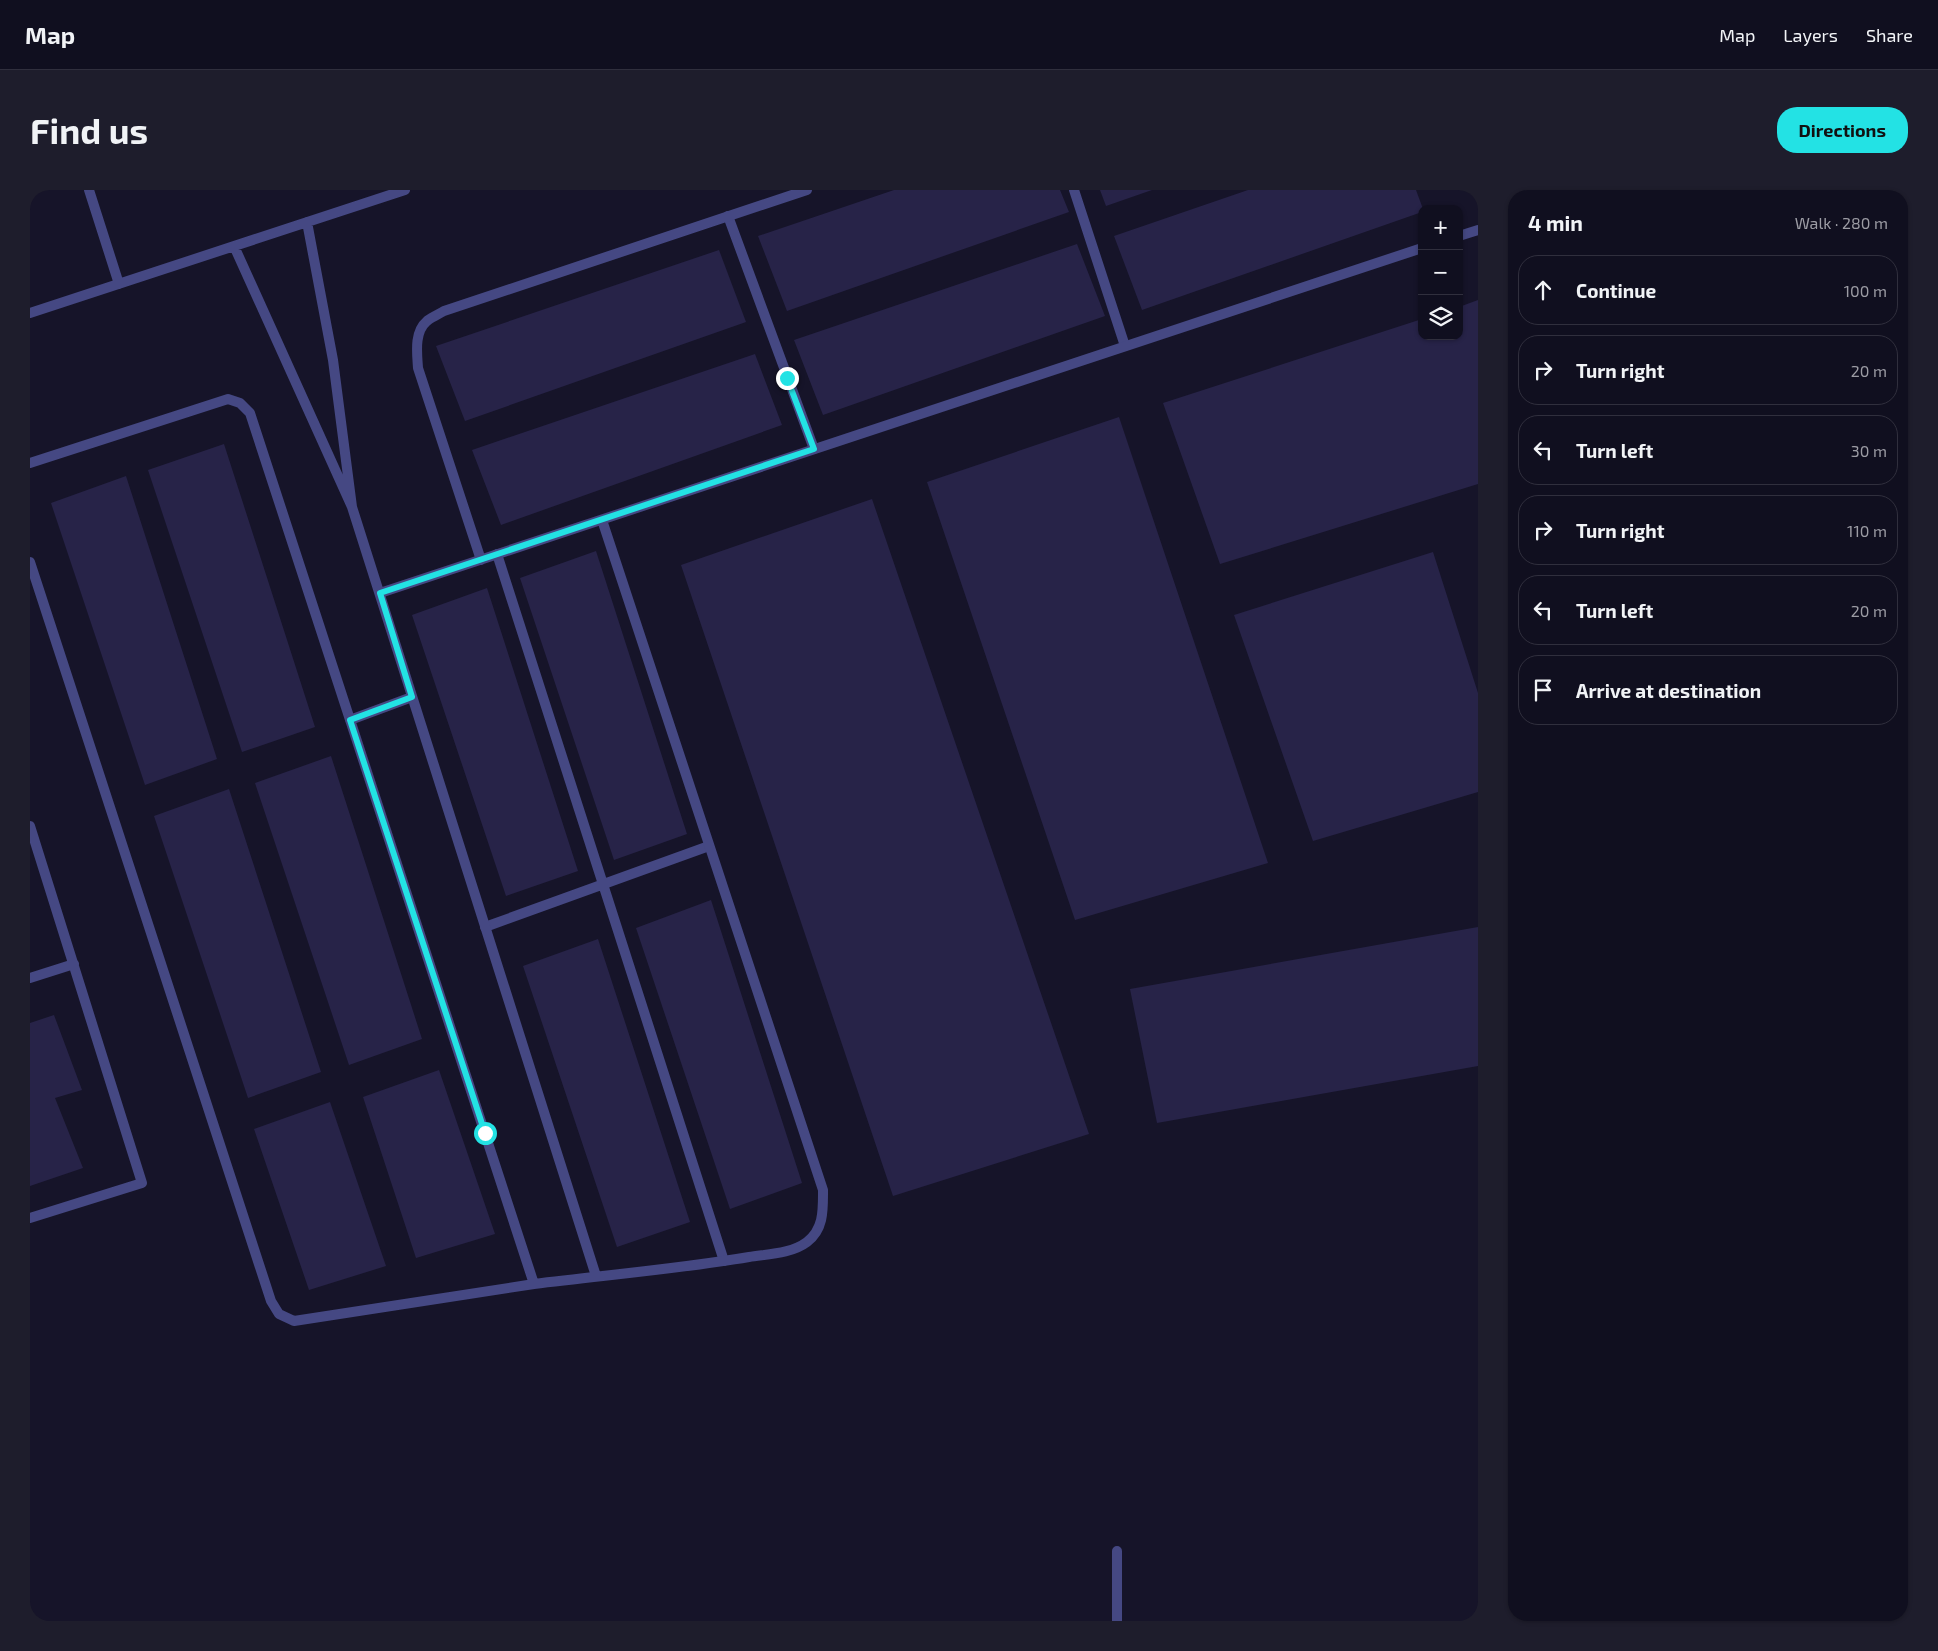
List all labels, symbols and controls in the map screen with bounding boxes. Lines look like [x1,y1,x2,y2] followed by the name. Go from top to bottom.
[25,20,75,49] text: Map
[1719,24,1755,46] text: Map
[1783,24,1838,46] text: Layers
[1866,24,1913,46] text: Share
[1777,107,1908,153] button: Directions
[30,109,148,151] text: Find us
[1418,205,1463,340] map controls
[1418,205,1463,250] button: +
[1528,210,1583,235] text: 4 min
[1795,213,1888,232] text: Walk · 280 m
[1418,250,1463,295] button: −
[1529,276,1557,304] icon: ahead
[1576,279,1656,302] text: Continue
[1844,281,1887,300] text: 100 m
[1418,295,1463,340] button: layers
[1529,356,1557,384] icon: right
[1576,359,1664,382] text: Turn right
[1851,361,1887,380] text: 20 m
[776,367,799,390] route end
[1529,436,1557,464] icon: left
[1576,439,1653,462] text: Turn left
[1851,441,1887,460] text: 30 m
[1529,516,1557,544] icon: right
[1576,519,1664,542] text: Turn right
[1847,521,1887,540] text: 110 m
[1529,596,1557,624] icon: left
[1576,599,1653,622] text: Turn left
[1851,601,1887,620] text: 20 m
[1529,676,1557,704] icon: arrive
[1576,679,1761,702] text: Arrive at destination
[474,1122,497,1145] route start

